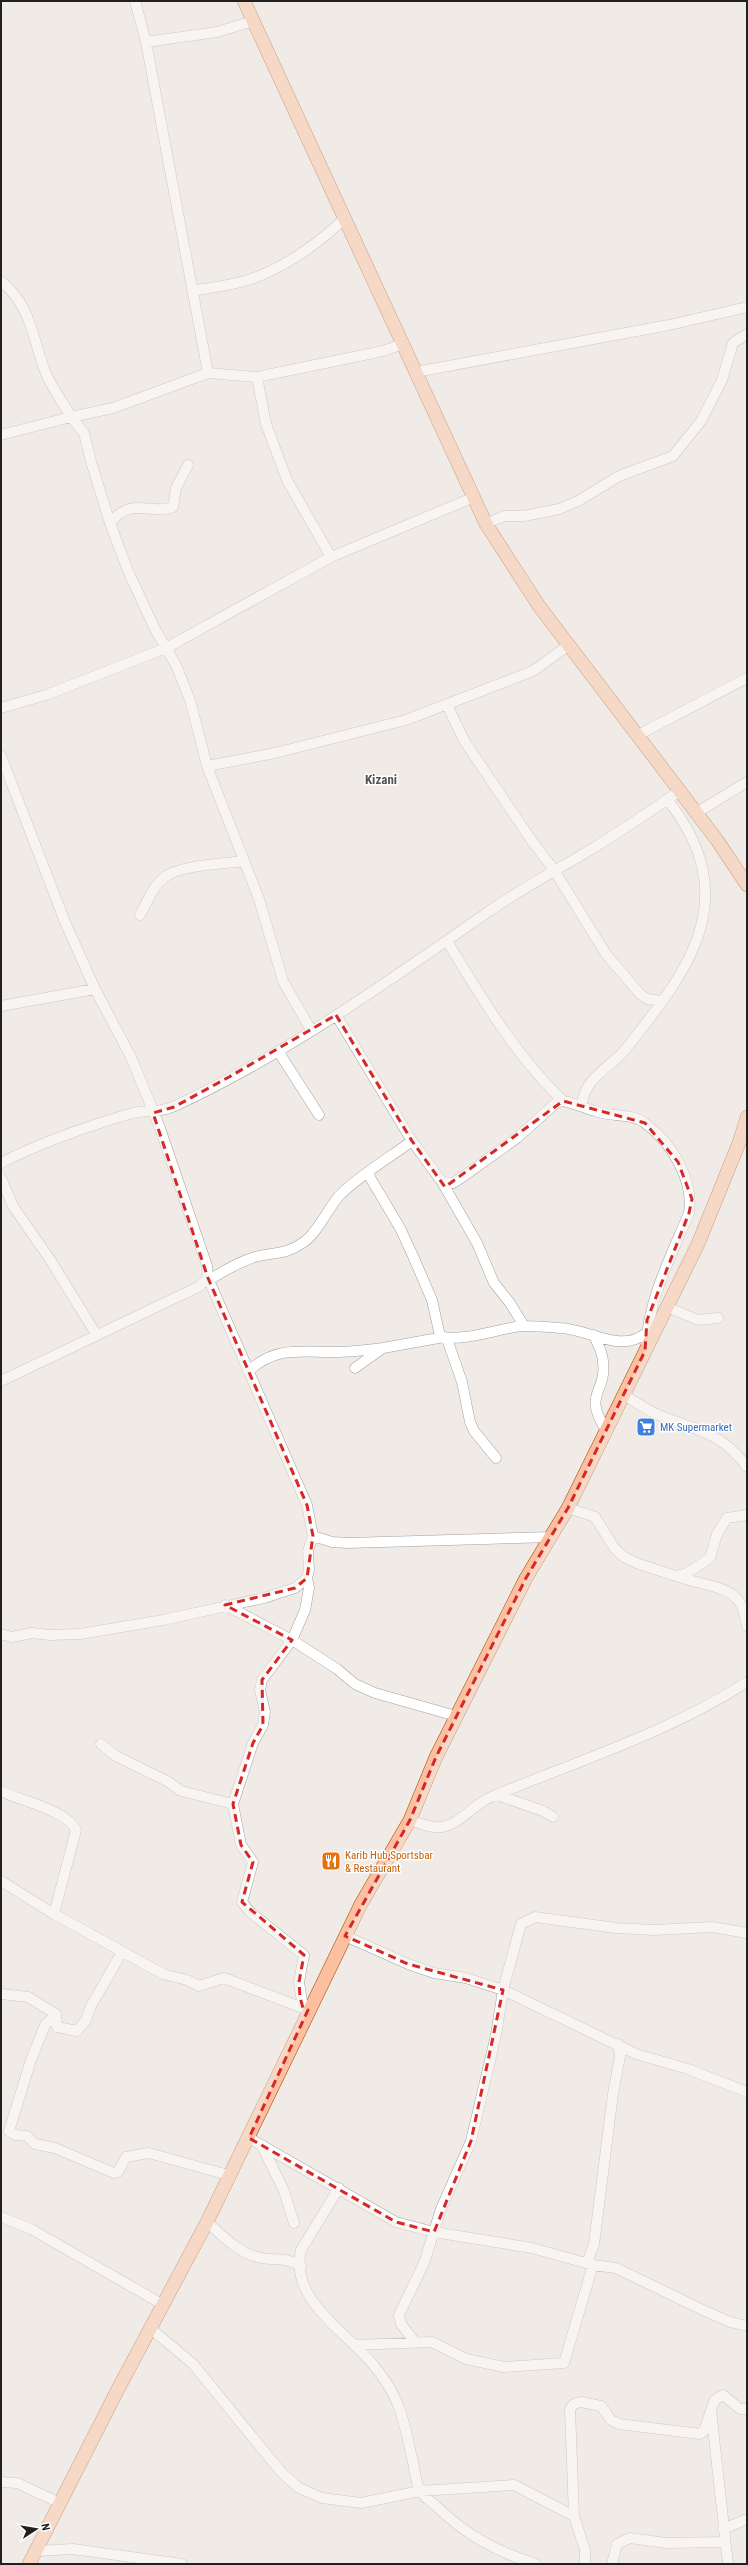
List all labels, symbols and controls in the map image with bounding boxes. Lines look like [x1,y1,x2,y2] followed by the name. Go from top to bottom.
[365,772,397,787] district label: Kizani
[635,1416,657,1438] supermarket icon: MK Supermarket
[660,1421,732,1434] place label: MK Supermarket
[345,1849,433,1875] place label: Karib Hub Sportsbar & Restaurant
[320,1850,342,1872] restaurant icon: Karib Hub Sportsbar & Restaurant
[16,2509,56,2549] north arrow
[38,2522,52,2532] text: N

